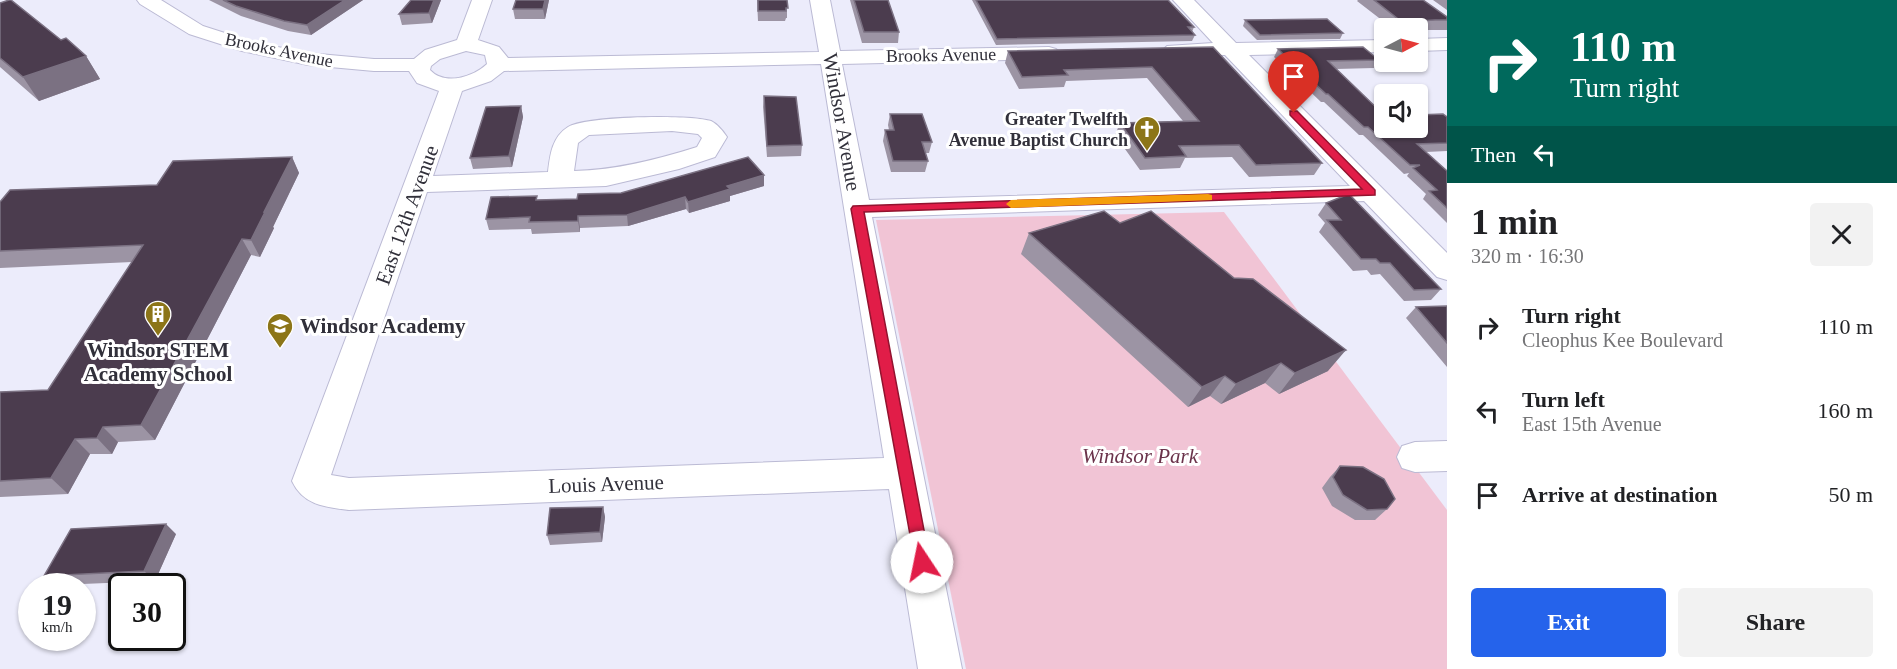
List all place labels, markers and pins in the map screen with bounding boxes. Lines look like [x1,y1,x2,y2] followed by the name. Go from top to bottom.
[1268,51,1319,113] pin
[949,109,1128,150] place label: Greater Twelfth Avenue Baptist Church
[1132,114,1162,152] church icon: Greater Twelfth Avenue Baptist Church
[143,299,173,337] building icon: Windsor STEM Academy School
[265,311,295,349] school or university icon: Windsor Academy
[300,314,466,338] place label: Windsor Academy
[84,338,233,386] place label: Windsor STEM Academy School

